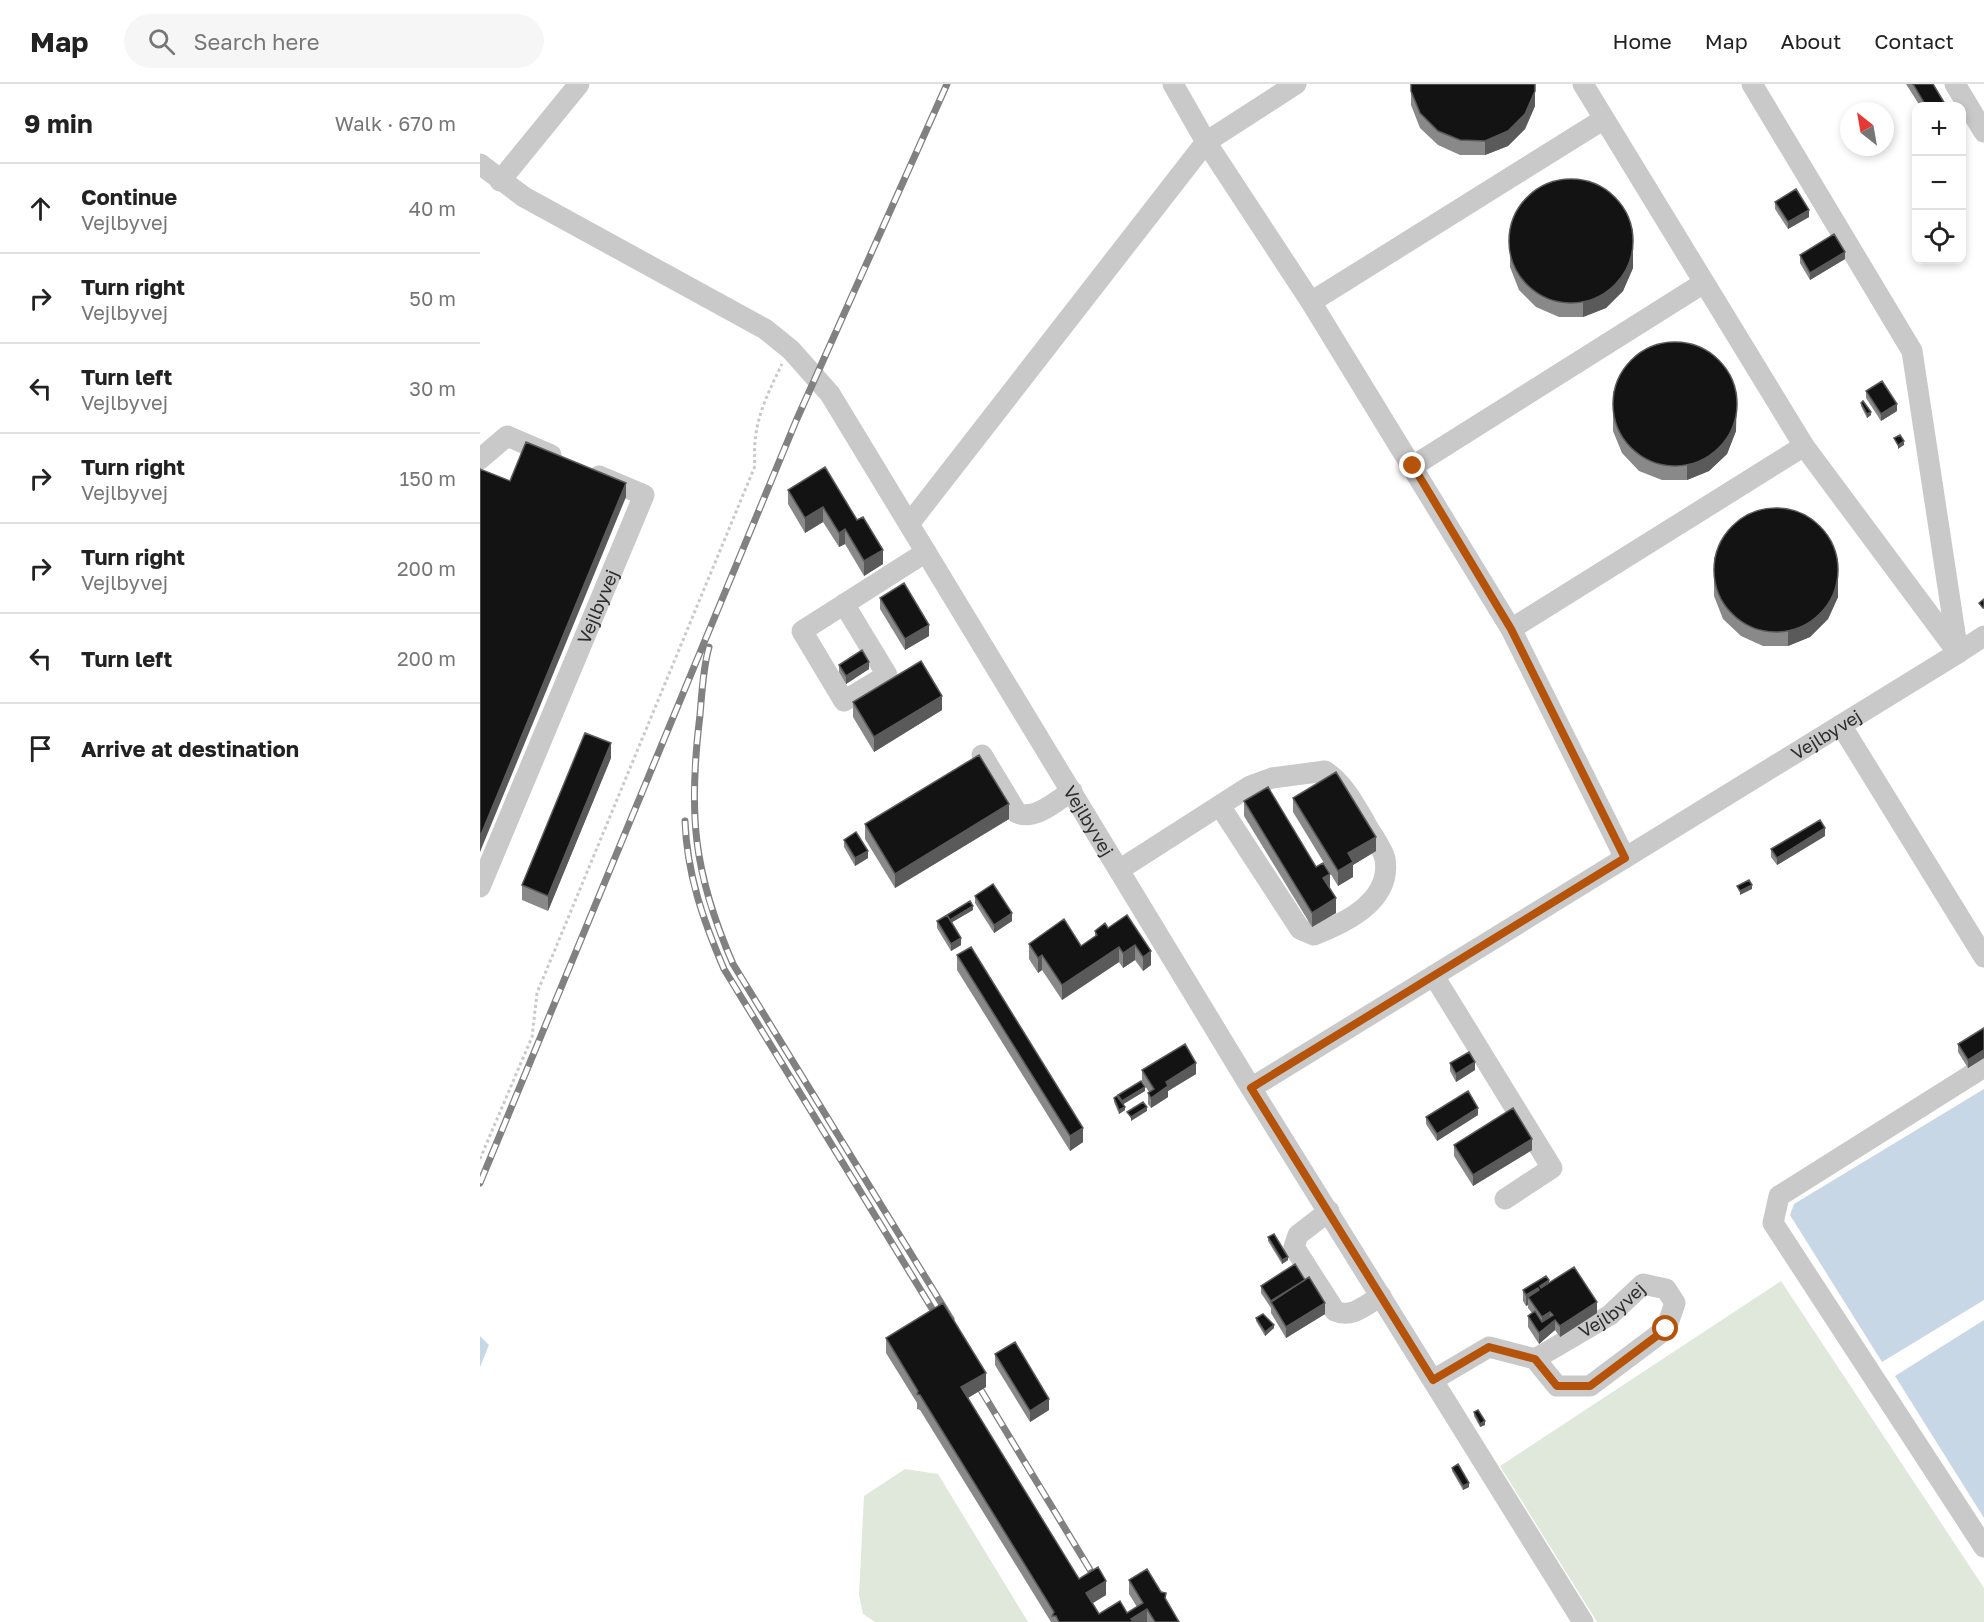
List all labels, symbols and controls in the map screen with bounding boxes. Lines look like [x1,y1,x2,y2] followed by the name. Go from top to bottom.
[124,14,544,68] search box
[30,25,88,58] text: Map
[145,25,178,58] icon: search
[193,28,319,55] text: Search here
[1612,28,1672,54] text: Home
[1705,28,1748,54] text: Map
[1781,28,1841,54] text: About
[1874,28,1954,54] text: Contact
[1840,102,1894,156] north arrow
[1912,102,1966,264] map controls
[1912,102,1966,156] button: +
[24,108,93,139] text: 9 min
[335,111,456,135] text: Walk · 670 m
[1912,156,1966,210] button: −
[81,183,177,210] text: Continue
[24,192,57,225] icon: ahead
[409,196,456,220] text: 40 m
[81,210,168,234] text: Vejlbyvej
[1912,210,1966,264] button: locate
[81,273,185,300] text: Turn right
[24,282,57,315] icon: right
[409,286,456,310] text: 50 m
[81,300,168,324] text: Vejlbyvej
[81,363,172,390] text: Turn left
[24,372,57,405] icon: left
[409,376,456,400] text: 30 m
[81,390,168,414] text: Vejlbyvej
[1399,452,1425,478] route end
[81,453,185,480] text: Turn right
[24,462,57,495] icon: right
[400,466,456,490] text: 150 m
[81,480,168,504] text: Vejlbyvej
[81,543,185,570] text: Turn right
[24,552,57,585] icon: right
[397,556,456,580] text: 200 m
[572,566,623,647] street label: Vejlbyvej
[81,570,168,594] text: Vejlbyvej
[24,642,57,675] icon: left
[81,645,172,672] text: Turn left
[397,646,456,670] text: 200 m
[1787,704,1865,764] street label: Vejlbyvej
[24,732,57,765] icon: arrive
[81,735,299,762] text: Arrive at destination
[1059,781,1119,860] street label: Vejlbyvej
[1575,1277,1649,1342] street label: Vejlbyvej
[1652,1315,1678,1341] route start

